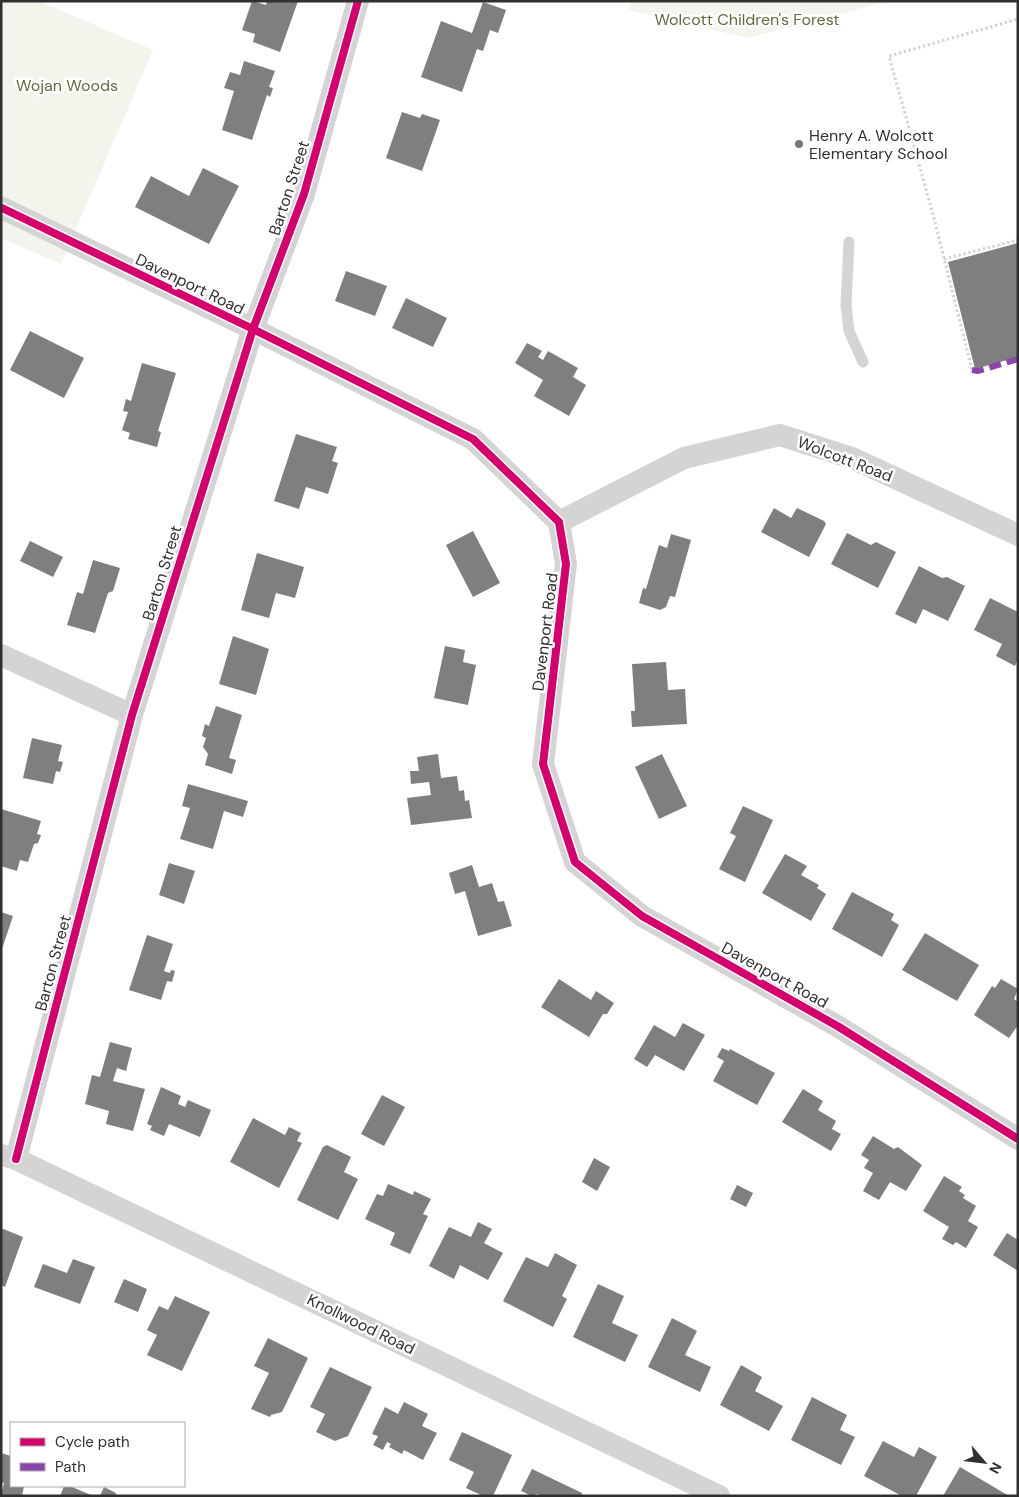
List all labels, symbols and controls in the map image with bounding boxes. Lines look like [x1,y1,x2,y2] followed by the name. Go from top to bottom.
[654,9,840,30] park label: Wolcott Children's Forest
[16,75,118,96] park label: Wojan Woods
[809,125,947,164] place label: Henry A. Wolcott Elementary School
[264,138,314,238] street label: Barton Street
[793,138,805,150] marker: Henry A. Wolcott Elementary School
[132,248,248,320] street label: Davenport Road
[795,431,895,487] street label: Wolcott Road
[138,523,186,623] street label: Barton Street
[527,572,563,692] street label: Davenport Road
[30,913,76,1013] street label: Barton Street
[718,937,832,1013] street label: Davenport Road
[304,1289,418,1359] street label: Knollwood Road
[10,1422,185,1487] legend
[55,1432,130,1452] text: Cycle path
[959,1437,1009,1487] north arrow
[55,1457,86,1477] text: Path
[985,1459,1006,1477] text: N

